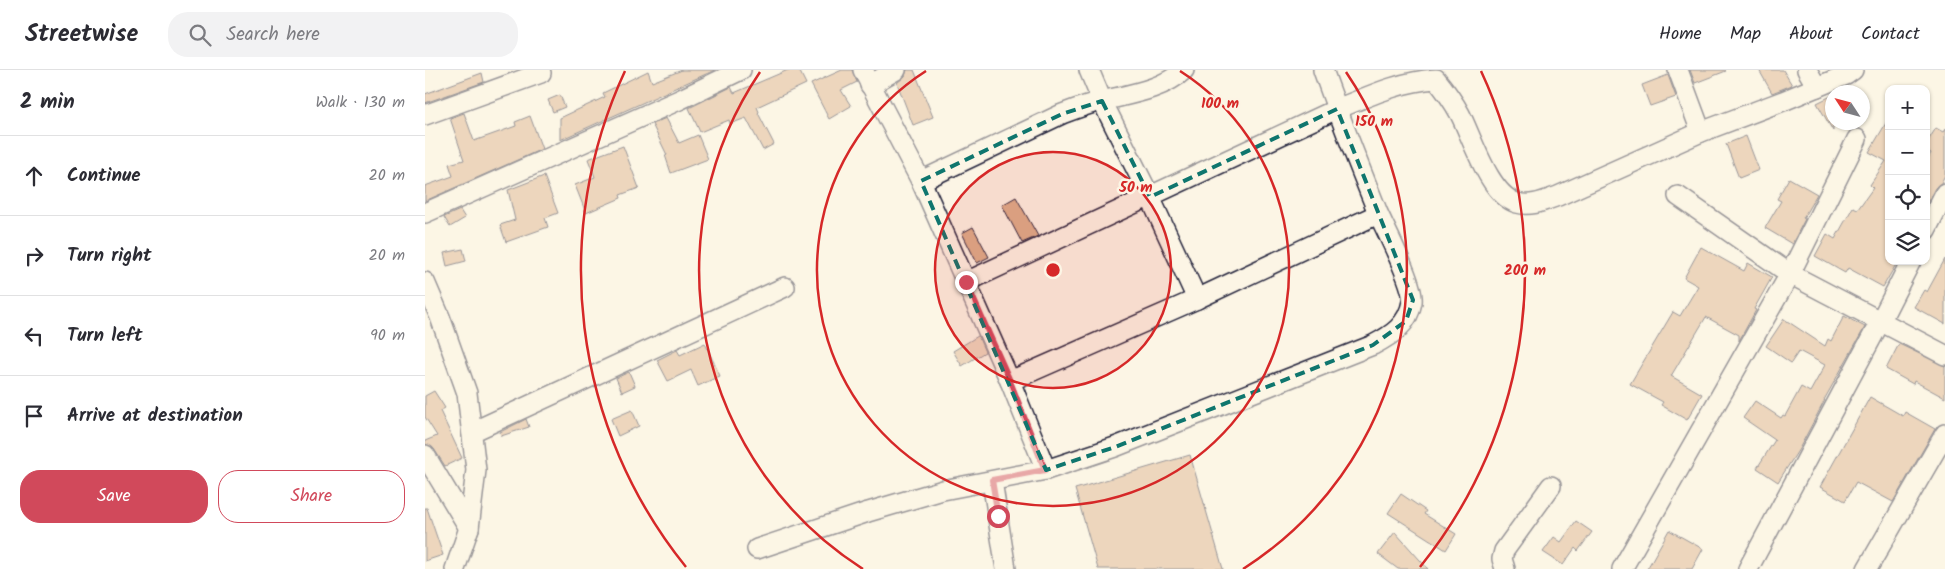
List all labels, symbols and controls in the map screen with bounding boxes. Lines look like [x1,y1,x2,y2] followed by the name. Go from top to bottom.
[168,12,518,57] search box
[25,15,138,54] text: Streetwise
[226,20,320,50] text: Search here
[1659,20,1702,49] text: Home
[1730,20,1761,49] text: Map
[1789,20,1833,49] text: About
[1861,20,1920,49] text: Contact
[186,21,214,49] icon: search
[1825,85,1870,130] north arrow
[1885,85,1930,265] map controls
[1885,85,1930,130] button: +
[20,86,75,119] text: 2 min
[316,90,405,115] text: Walk · 130 m
[1201,92,1239,116] text: 100 m
[1355,110,1393,134] text: 150 m
[1885,130,1930,175] button: −
[67,161,140,191] text: Continue
[20,162,48,190] icon: ahead
[369,163,405,188] text: 20 m
[1885,175,1930,220] button: locate
[1118,176,1153,200] text: 50 m
[1885,220,1930,265] button: layers
[67,241,152,271] text: Turn right
[20,242,48,270] icon: right
[369,243,405,268] text: 20 m
[1504,259,1546,283] text: 200 m
[1044,261,1062,279] centre of rings
[955,271,978,294] route end
[67,321,142,351] text: Turn left
[20,322,48,350] icon: left
[370,323,405,348] text: 90 m
[67,401,243,431] text: Arrive at destination
[20,402,48,430] icon: arrive
[20,470,208,523] button: Save
[218,470,405,523] button: Share
[987,505,1010,528] route start

